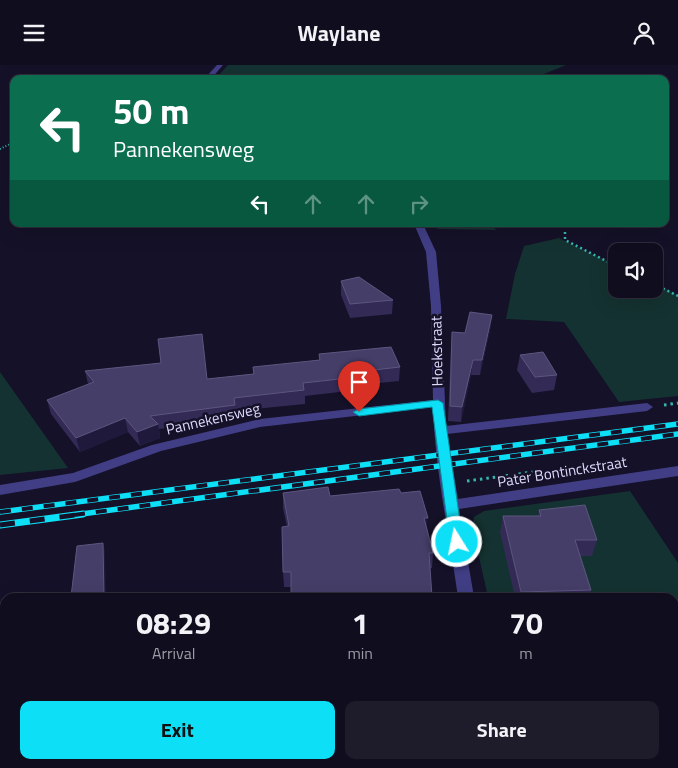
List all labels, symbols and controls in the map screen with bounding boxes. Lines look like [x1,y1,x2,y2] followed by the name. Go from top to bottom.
[298,16,380,50] text: Waylane
[20,19,48,47] icon: menu
[630,19,658,47] icon: person
[113,84,189,138] text: 50 m
[30,95,95,160] icon: left
[113,132,254,166] text: Pannekensweg
[246,190,274,218] icon: left
[299,190,327,218] icon: ahead
[352,190,380,218] icon: ahead
[405,190,433,218] icon: right
[608,243,663,298] map controls
[608,243,663,298] button: sound
[424,315,449,386] street label: Hoekstraat
[338,361,380,412] pin
[345,368,373,396] icon: arrive
[163,396,263,441] street label: Pannekensweg
[495,450,629,493] street label: Pater Bontinckstraat
[430,515,482,567] position arrow
[136,600,211,646] text: 08:29
[352,600,369,646] text: 1
[509,600,543,646] text: 70
[152,641,195,665] text: Arrival
[347,641,373,665] text: min
[519,641,533,665] text: m
[20,701,335,759] button: Exit
[345,701,659,759] button: Share

